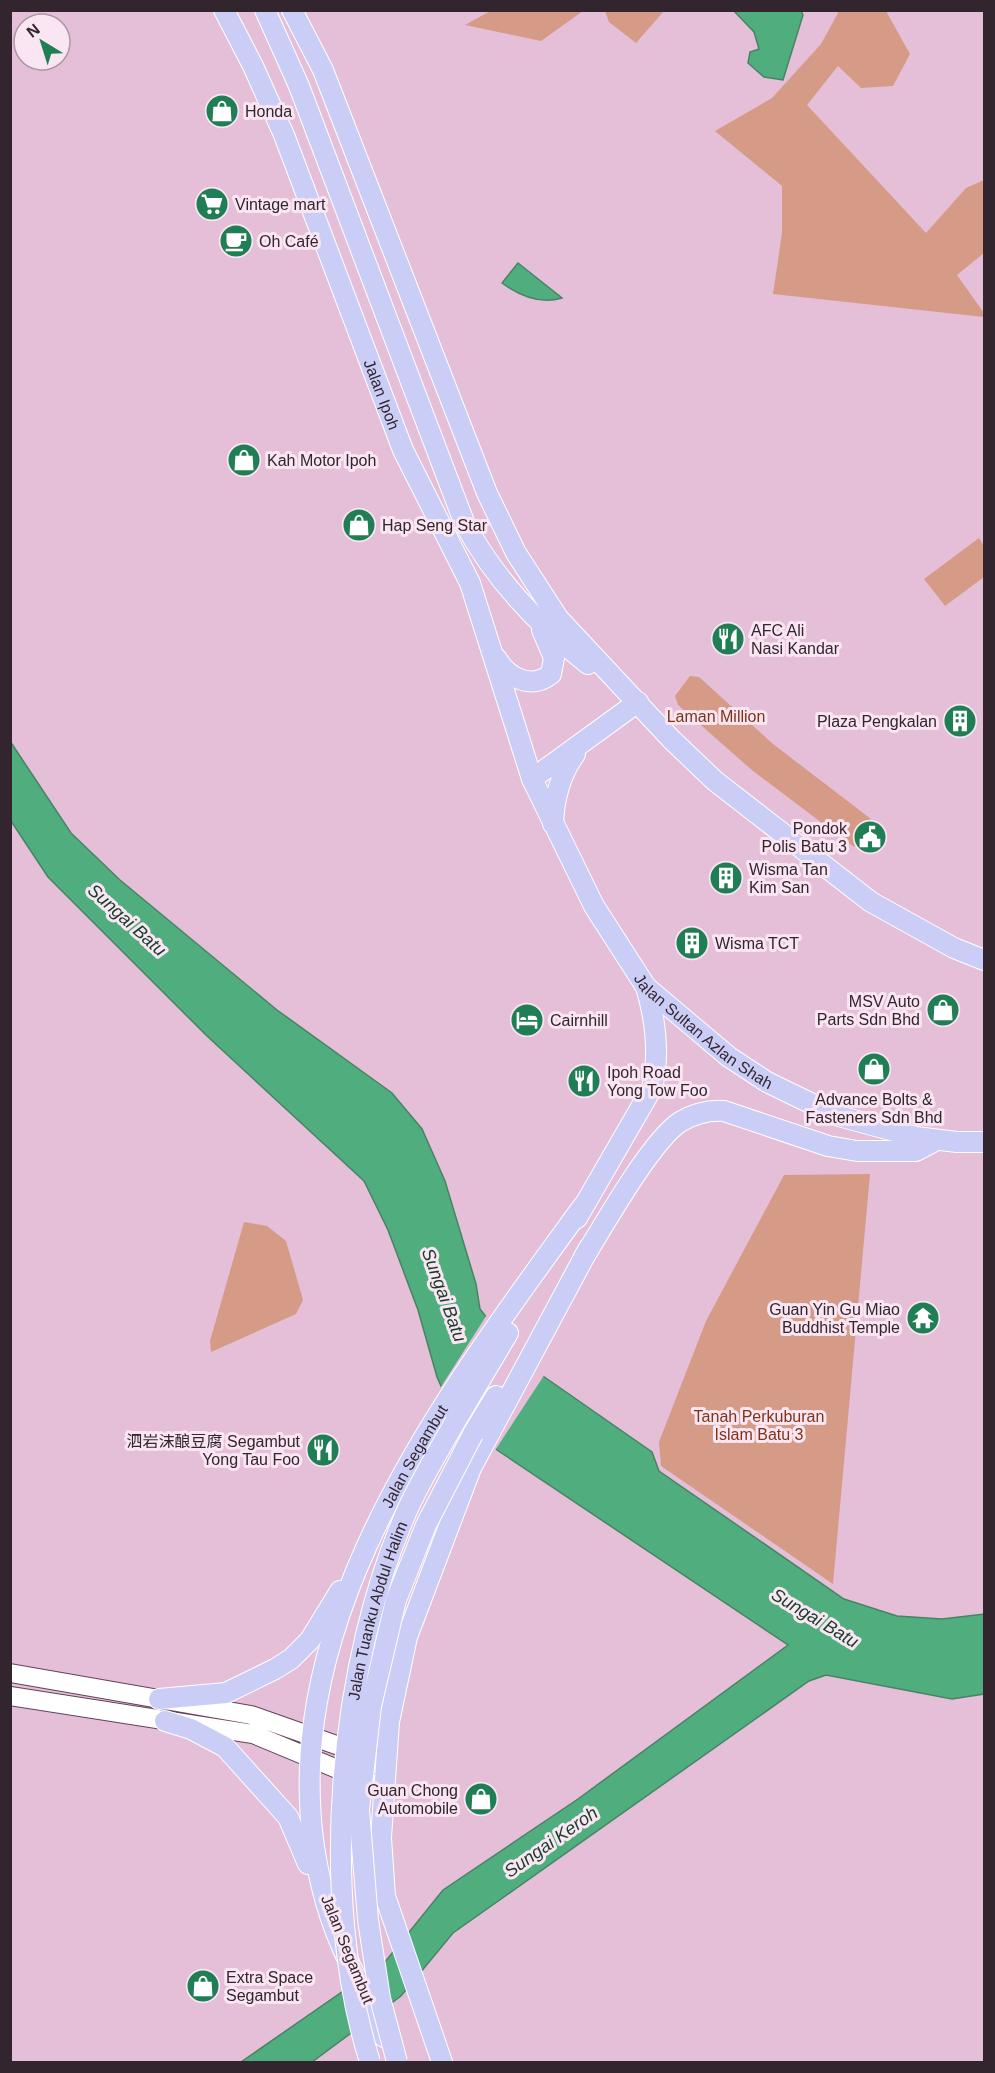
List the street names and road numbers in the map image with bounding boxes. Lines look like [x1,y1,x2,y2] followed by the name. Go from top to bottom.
[361,357,403,432] street label: Jalan Ipoh
[631,971,775,1092] street label: Jalan Sultan Azlan Shah
[379,1401,451,1511] street label: Jalan Segambut
[345,1519,411,1701] street label: Jalan Tuanku Abdul Halim
[318,1892,377,2006] street label: Jalan Segambut

